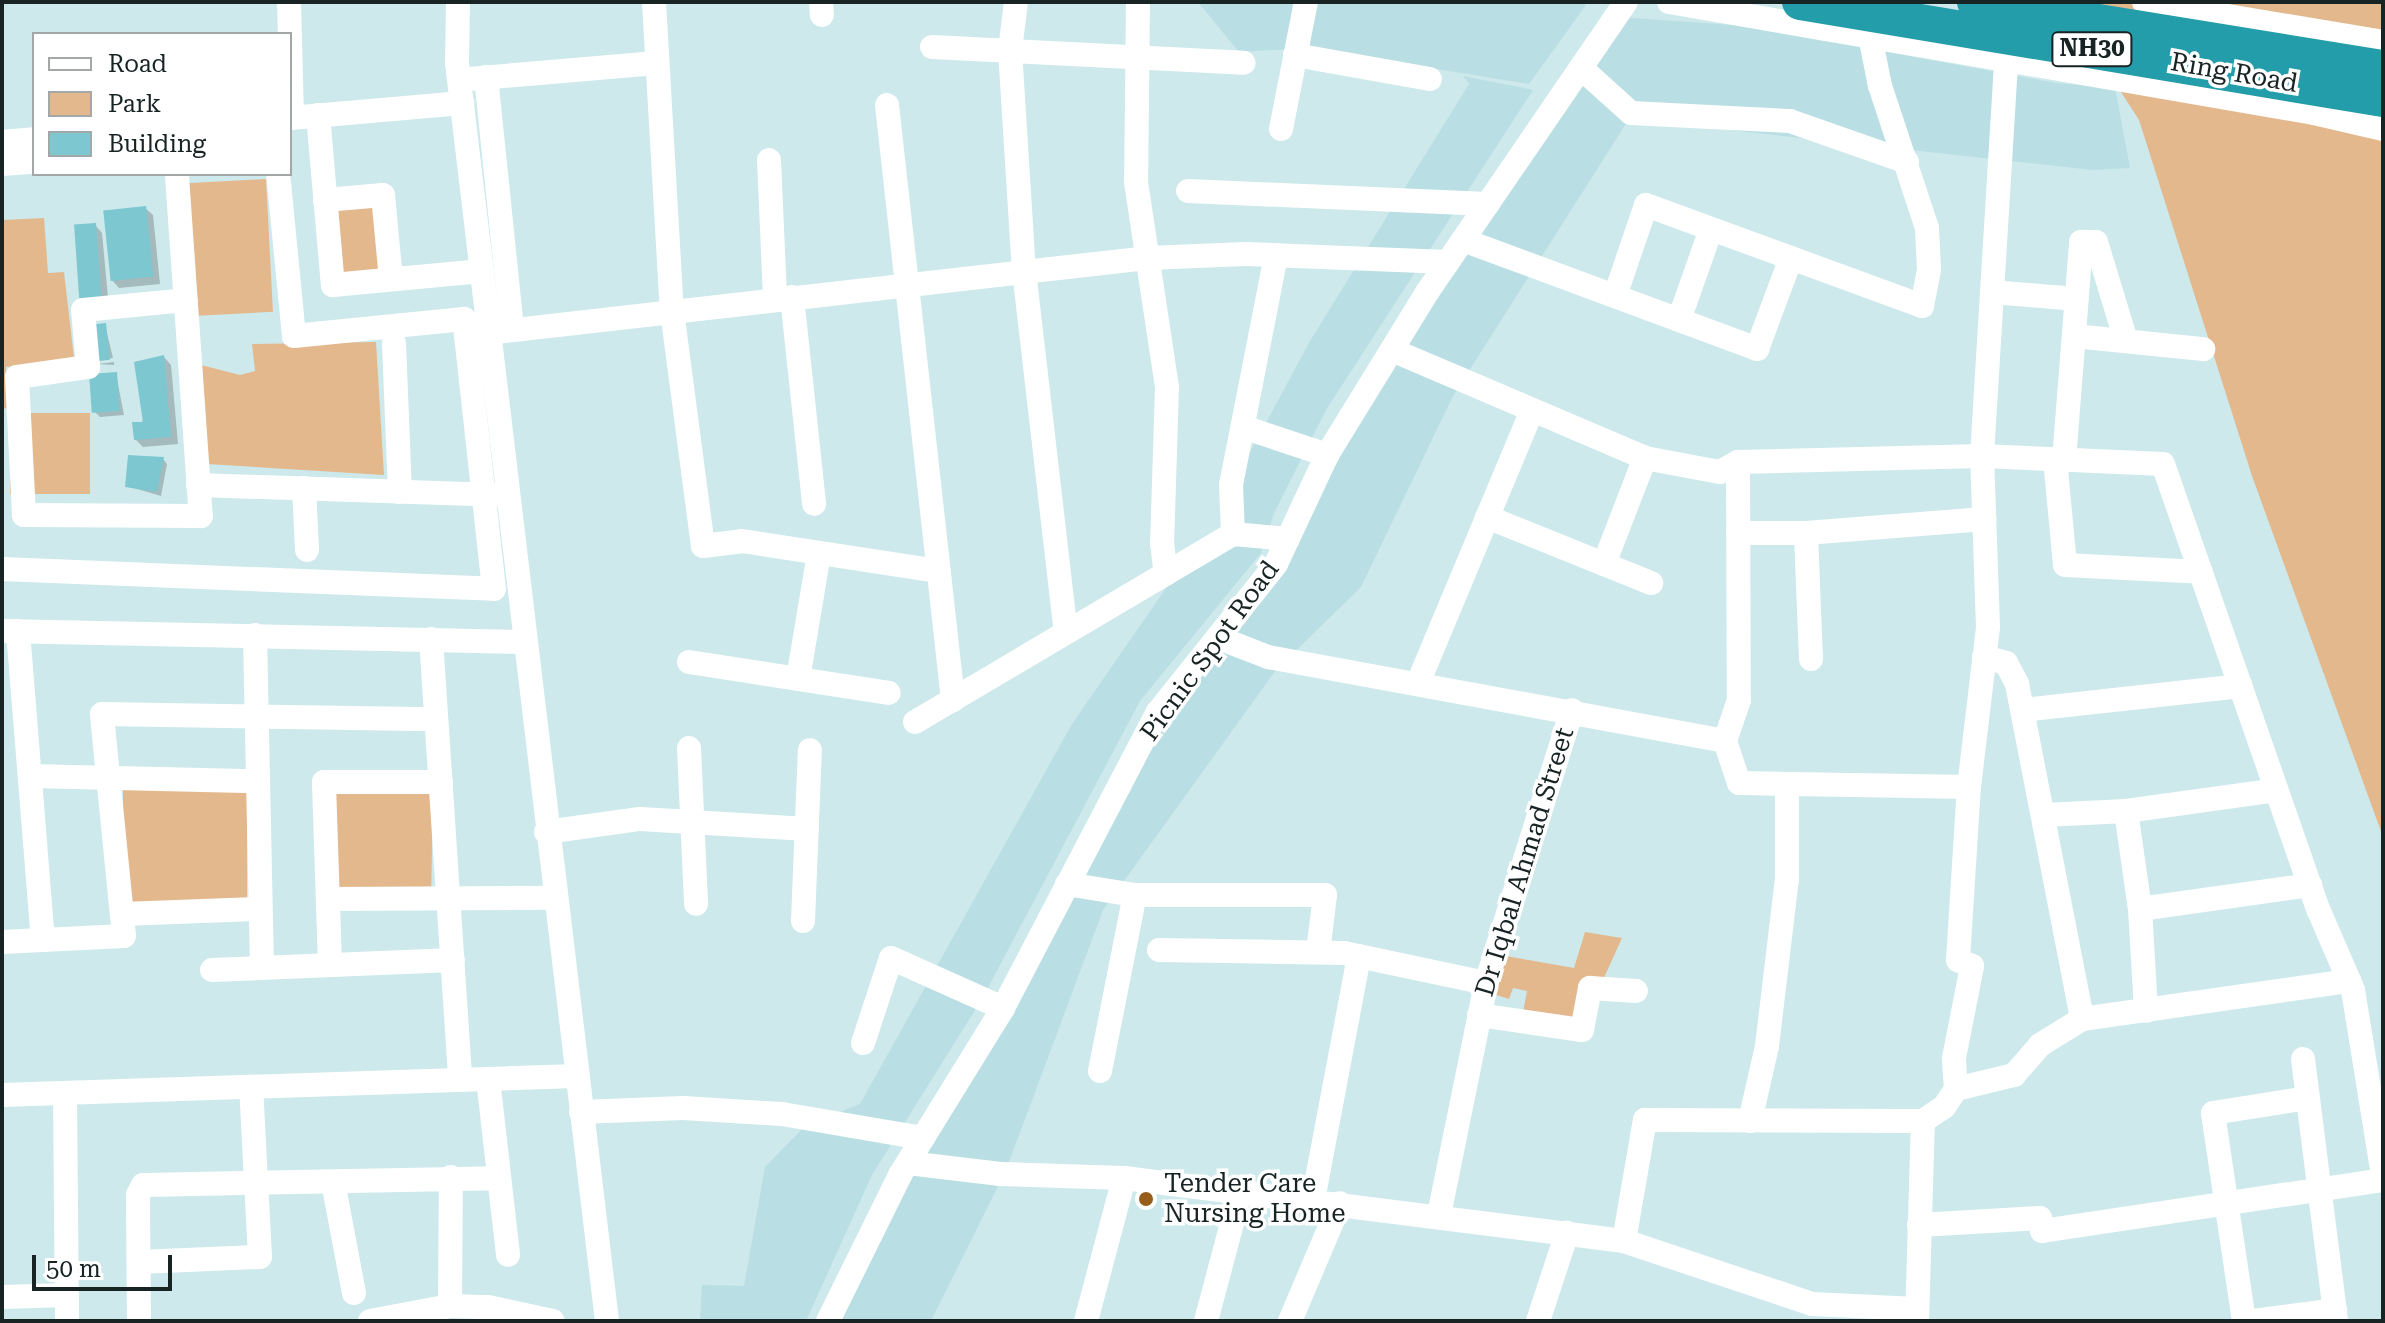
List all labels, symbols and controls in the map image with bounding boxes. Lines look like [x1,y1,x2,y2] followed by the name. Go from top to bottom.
[2050,29,2134,69] road number: NH30
[32,32,292,176] legend
[2168,46,2300,100] street label: Ring Road
[108,50,167,78] text: Road
[108,90,161,118] text: Park
[108,130,206,158] text: Building
[1134,555,1286,747] street label: Picnic Spot Road
[1469,724,1581,1000] street label: Dr Iqbal Ahmad Street
[1164,1168,1346,1230] place label: Tender Care Nursing Home
[1135,1188,1157,1210] marker: Tender Care Nursing Home
[36,1239,176,1289] scale bar
[46,1255,101,1283] text: 50 m

